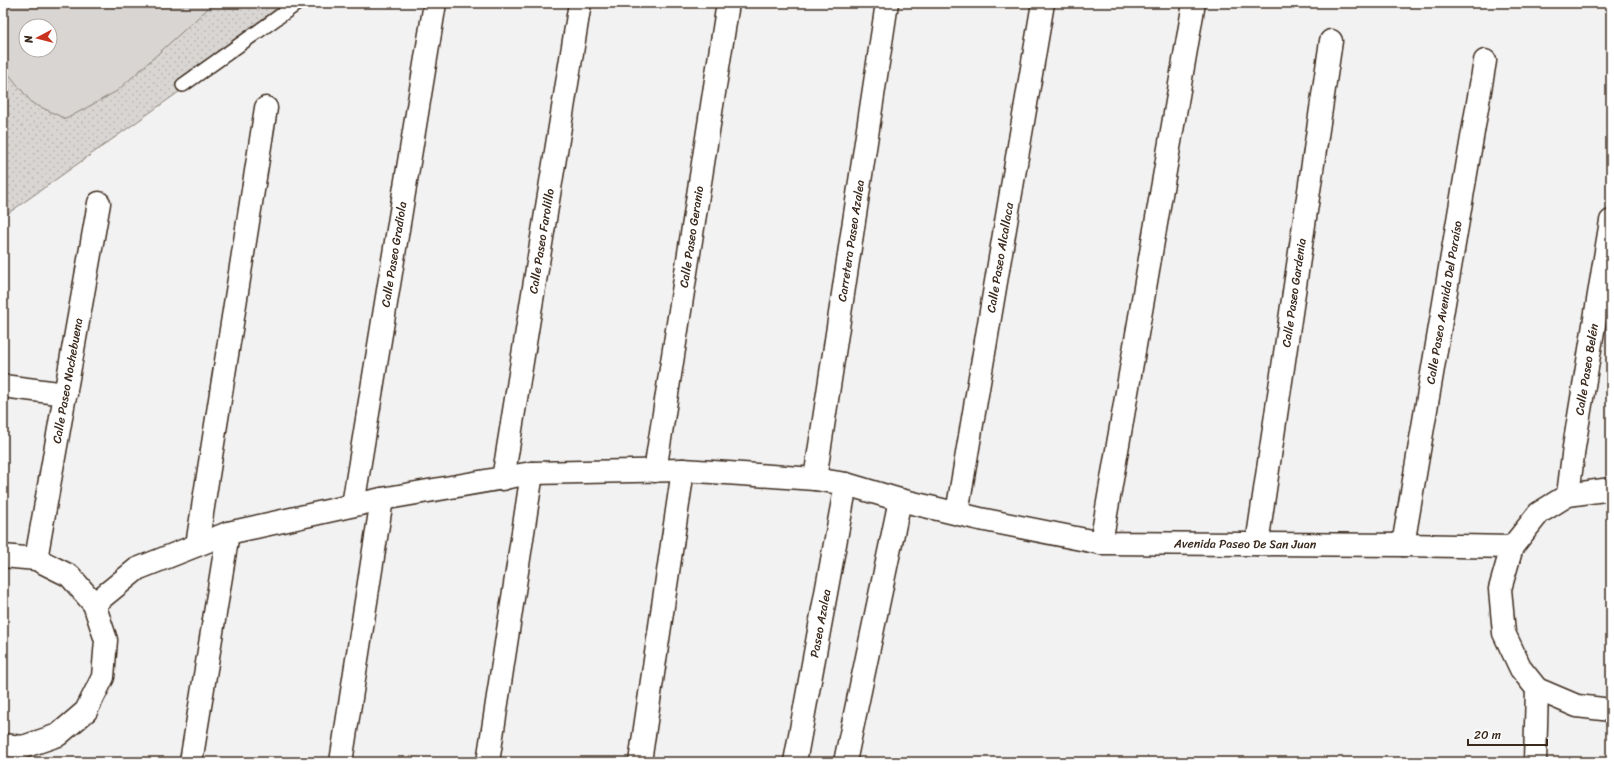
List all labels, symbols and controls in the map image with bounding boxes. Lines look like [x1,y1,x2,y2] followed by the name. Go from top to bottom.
[18,18,58,58] north arrow
[19,34,39,45] text: N
[831,178,871,303] street label: Carretera Paseo Azalea
[673,184,710,289] street label: Calle Paseo Geranio
[522,187,561,295] street label: Calle Paseo Farolillo
[374,200,413,309] street label: Calle Paseo Gradiola
[980,200,1020,314] street label: Calle Paseo Alcallaca
[1419,219,1469,386] street label: Calle Paseo Avenida Del Paraíso
[1275,237,1313,349] street label: Calle Paseo Gardenia
[46,316,89,445] street label: Calle Paseo Nochebuena
[1568,321,1605,417] street label: Calle Paseo Belén
[1173,532,1317,555] street label: Avenida Paseo De San Juan
[803,587,838,659] street label: Paseo Azalea
[1468,721,1547,747] scale bar
[1474,724,1501,746] text: 20 m

